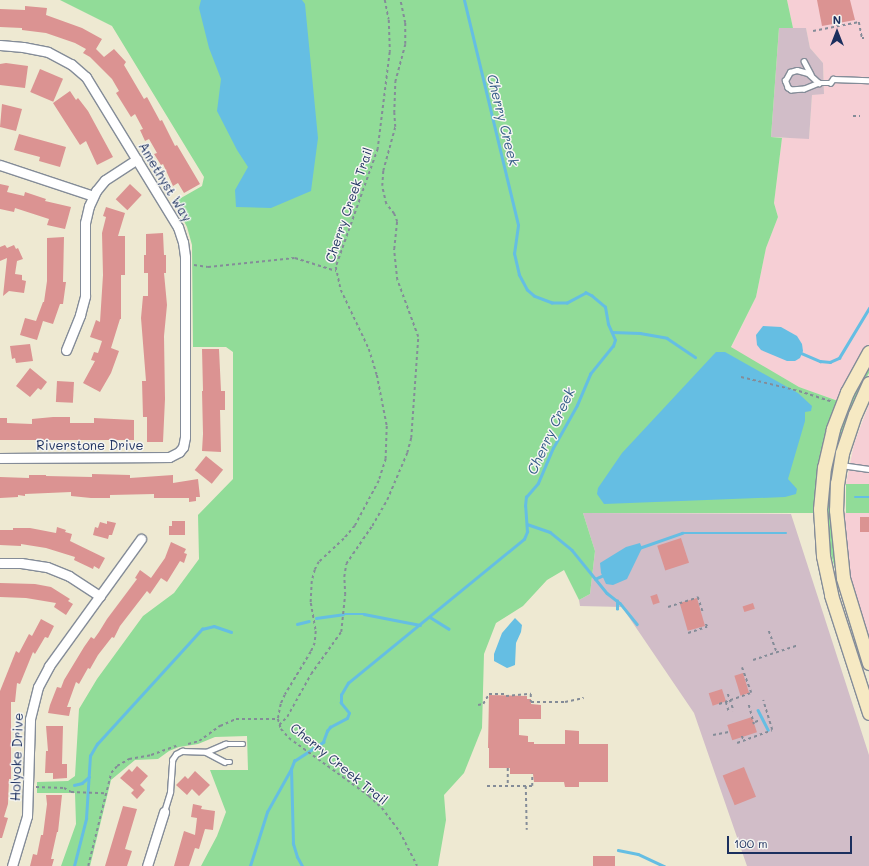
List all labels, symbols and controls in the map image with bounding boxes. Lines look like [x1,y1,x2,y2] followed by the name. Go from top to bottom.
[817,12,857,52] north arrow
[833,12,841,27] text: N
[483,72,523,168] water label: Cherry Creek
[135,140,195,224] street label: Amethyst Way
[322,145,376,265] street label: Cherry Creek Trail
[523,385,579,477] water label: Cherry Creek
[36,437,144,453] street label: Riverstone Drive
[8,713,26,801] street label: Holyoke Drive
[287,720,391,808] street label: Cherry Creek Trail
[729,828,854,854] scale bar
[734,835,768,851] text: 100 m

